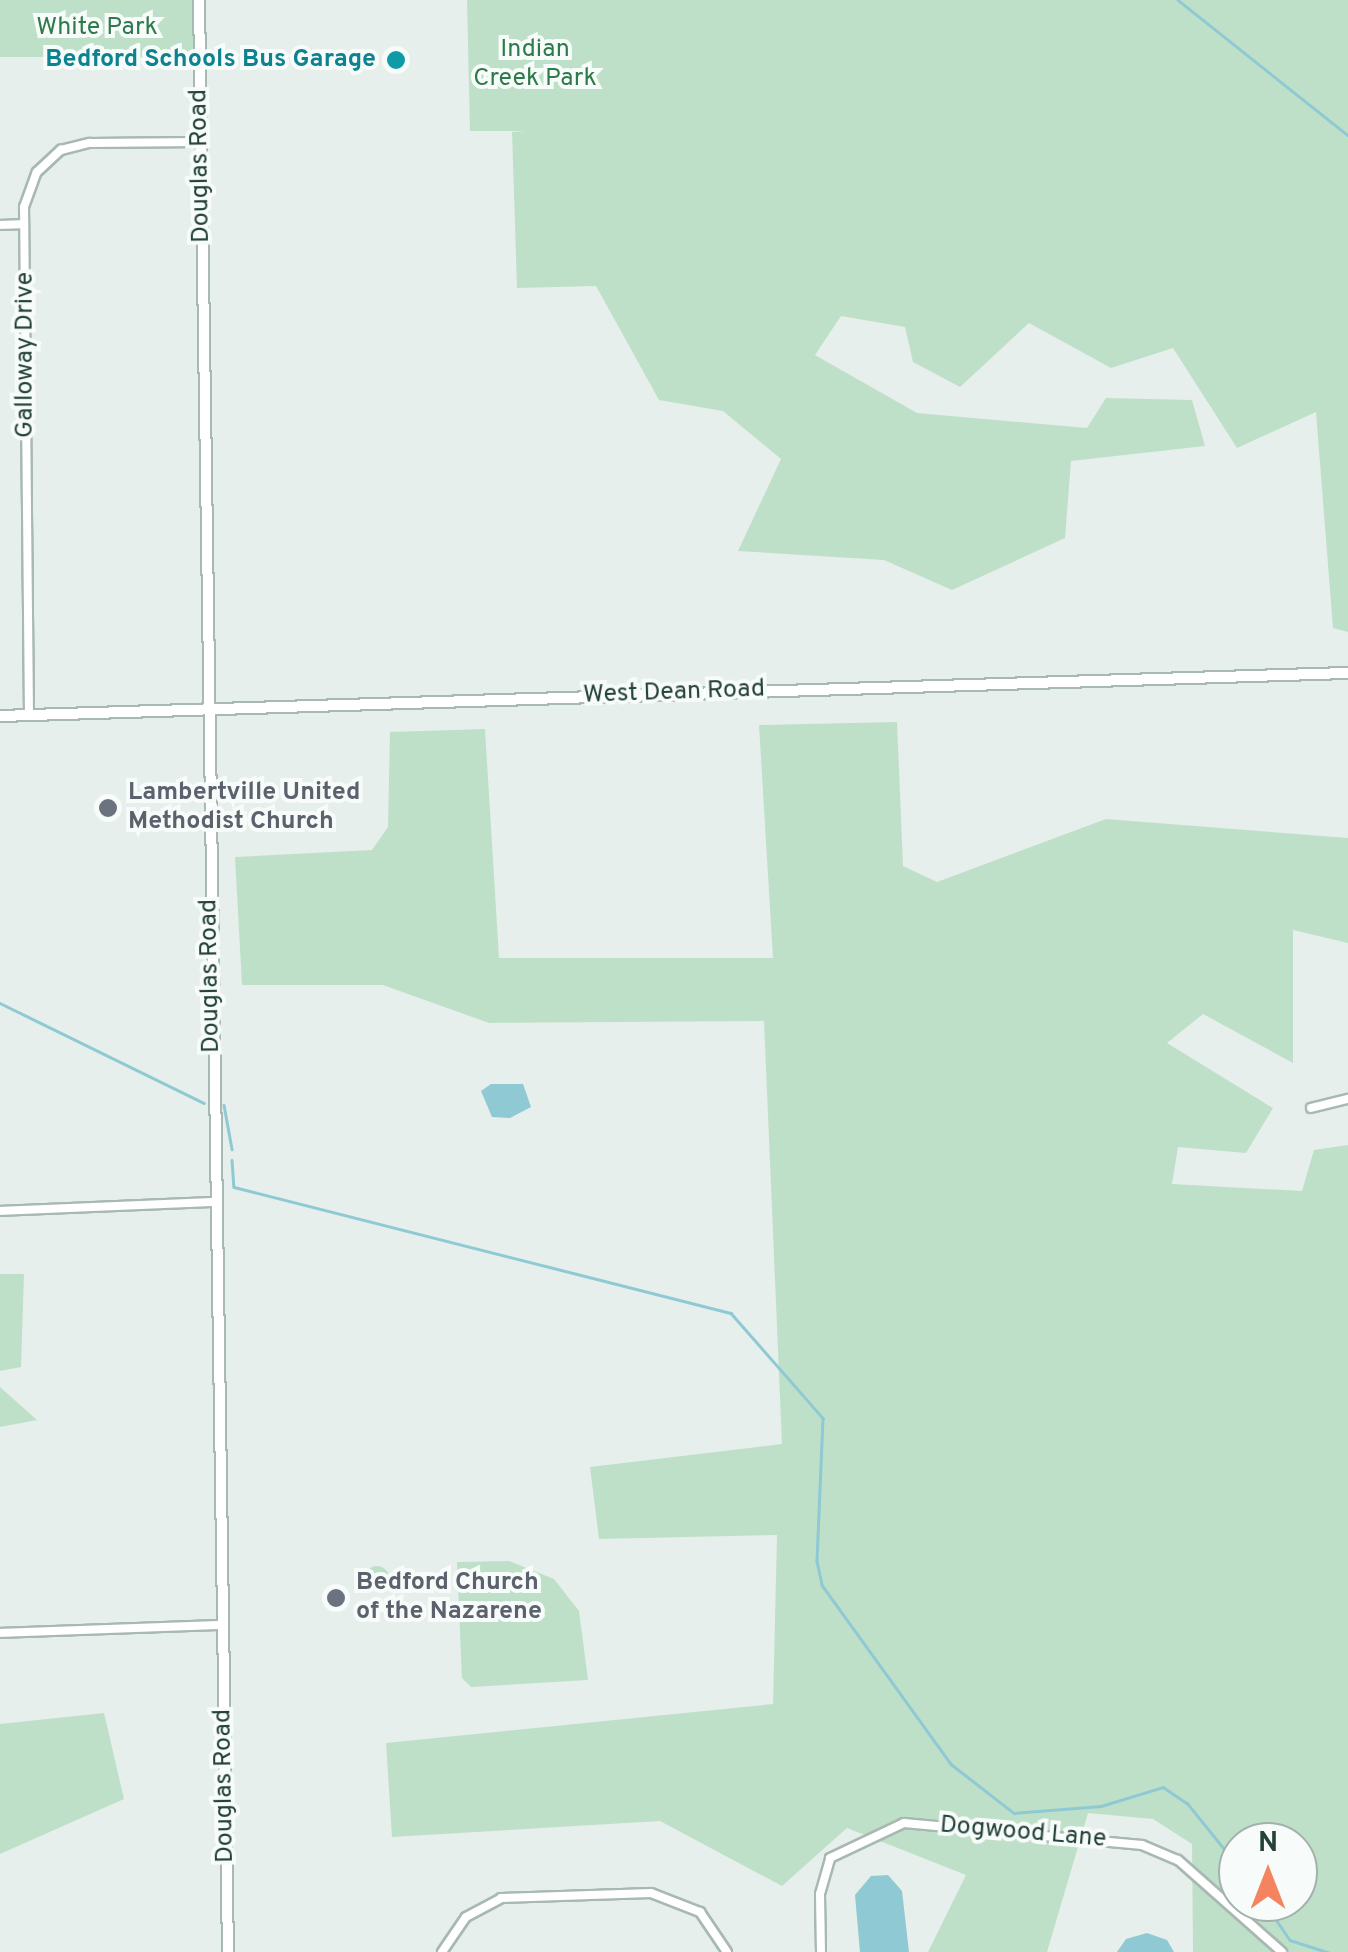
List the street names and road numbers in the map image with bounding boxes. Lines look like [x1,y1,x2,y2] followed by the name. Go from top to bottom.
[185,89,217,243] street label: Douglas Road
[11,272,41,438] street label: Galloway Drive
[583,675,765,711] street label: West Dean Road
[195,899,227,1053] street label: Douglas Road
[209,1709,241,1863] street label: Douglas Road
[939,1811,1107,1855] street label: Dogwood Lane

